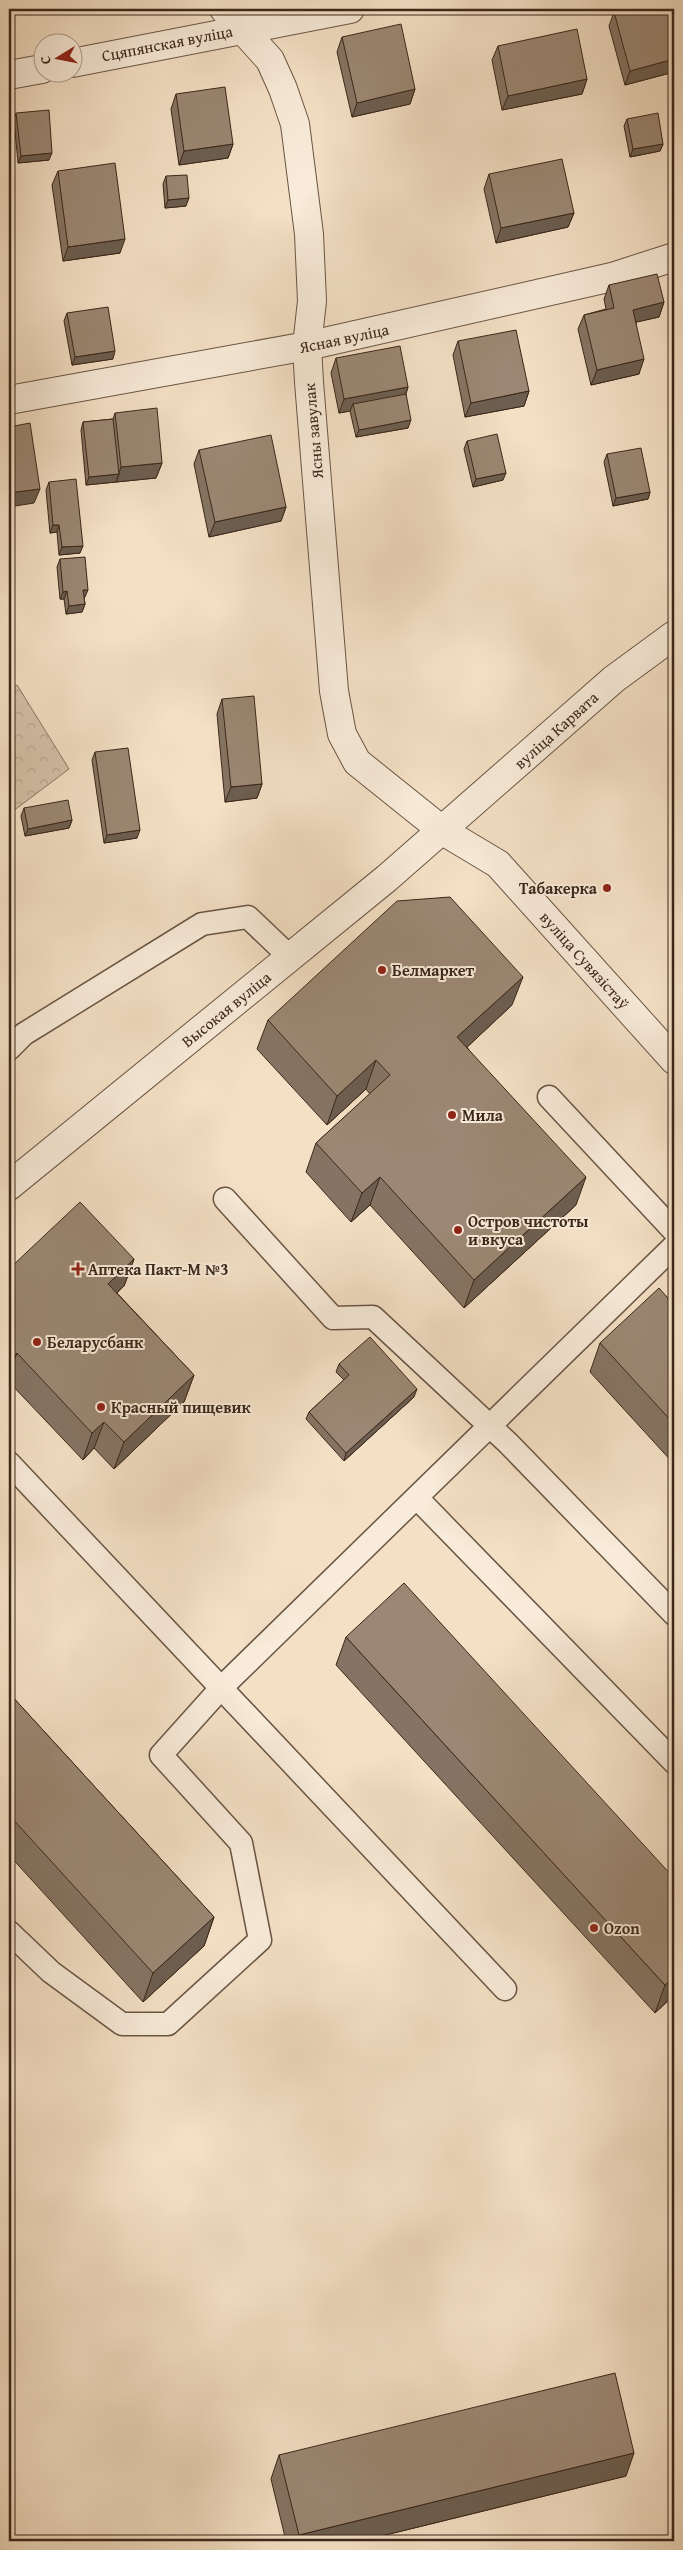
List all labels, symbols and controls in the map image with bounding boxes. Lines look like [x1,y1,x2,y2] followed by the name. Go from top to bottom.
[99,18,235,67] street label: Сцяпянская вуліца
[32,32,82,82] north arrow
[35,55,56,66] text: С
[296,317,391,359] street label: Ясная вуліца
[297,382,329,481] street label: Ясны завулак
[508,685,604,774] street label: вуліца Карвата
[519,876,598,900] place label: Табакерка
[601,882,613,894] marker: Табакерка
[535,906,635,1014] street label: вуліца Сувязістаў
[392,958,475,982] place label: Белмаркет
[376,964,388,976] marker: Белмаркет
[176,965,276,1053] street label: Высокая вуліца
[462,1103,504,1127] place label: Мила
[446,1109,458,1121] marker: Мила
[468,1209,589,1251] place label: Остров чистоты и вкуса
[452,1224,464,1236] marker: Остров чистоты и вкуса
[88,1257,229,1281] place label: Аптека Пакт-М №3
[72,1263,84,1275] marker: Аптека Пакт-М №3
[47,1330,144,1354] place label: Беларусбанк
[31,1336,43,1348] marker: Беларусбанк
[111,1395,252,1419] place label: Красный пищевик
[95,1401,107,1413] marker: Красный пищевик
[604,1916,640,1940] place label: Ozon
[588,1922,600,1934] marker: Ozon

